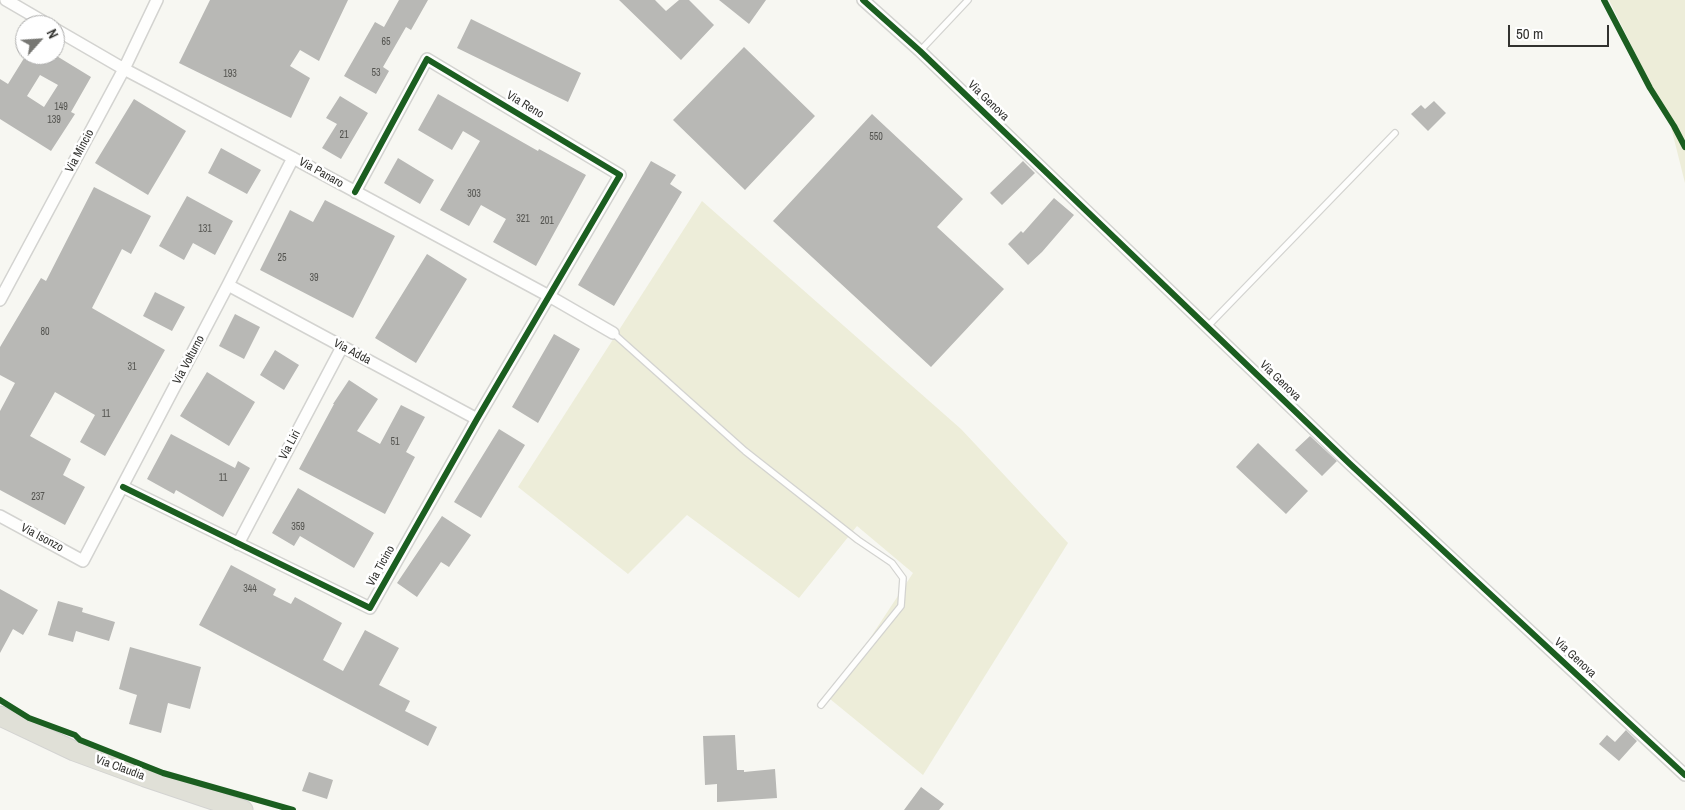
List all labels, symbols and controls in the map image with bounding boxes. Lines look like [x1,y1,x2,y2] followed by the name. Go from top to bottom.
[15,15,65,65] north arrow
[1510,15,1611,47] scale bar
[1516,23,1543,44] text: 50 m
[43,26,62,42] text: N
[381,36,391,48] house number: 65
[371,67,381,79] house number: 53
[223,68,237,80] house number: 193
[964,78,1012,124] street label: Via Genova
[504,88,546,122] street label: Via Reno
[54,101,68,113] house number: 149
[47,114,61,126] house number: 139
[63,127,97,175] street label: Via Mincio
[339,129,349,141] house number: 21
[869,131,883,143] house number: 550
[296,155,346,191] street label: Via Panaro
[467,188,481,200] house number: 303
[516,213,530,225] house number: 321
[540,215,554,227] house number: 201
[198,223,212,235] house number: 131
[277,252,287,264] house number: 25
[309,272,319,284] house number: 39
[40,326,50,338] house number: 80
[170,333,208,387] street label: Via Volturno
[331,336,373,368] street label: Via Adda
[1256,358,1304,404] street label: Via Genova
[127,361,137,373] house number: 31
[102,408,110,420] house number: 11
[276,428,304,462] street label: Via Liri
[390,436,400,448] house number: 51
[219,472,227,484] house number: 11
[31,491,45,503] house number: 237
[18,521,66,555] street label: Via Isonzo
[291,521,305,533] house number: 359
[364,543,398,589] street label: Via Ticino
[243,583,257,595] house number: 344
[1551,635,1599,681] street label: Via Genova
[93,752,147,784] street label: Via Claudia

